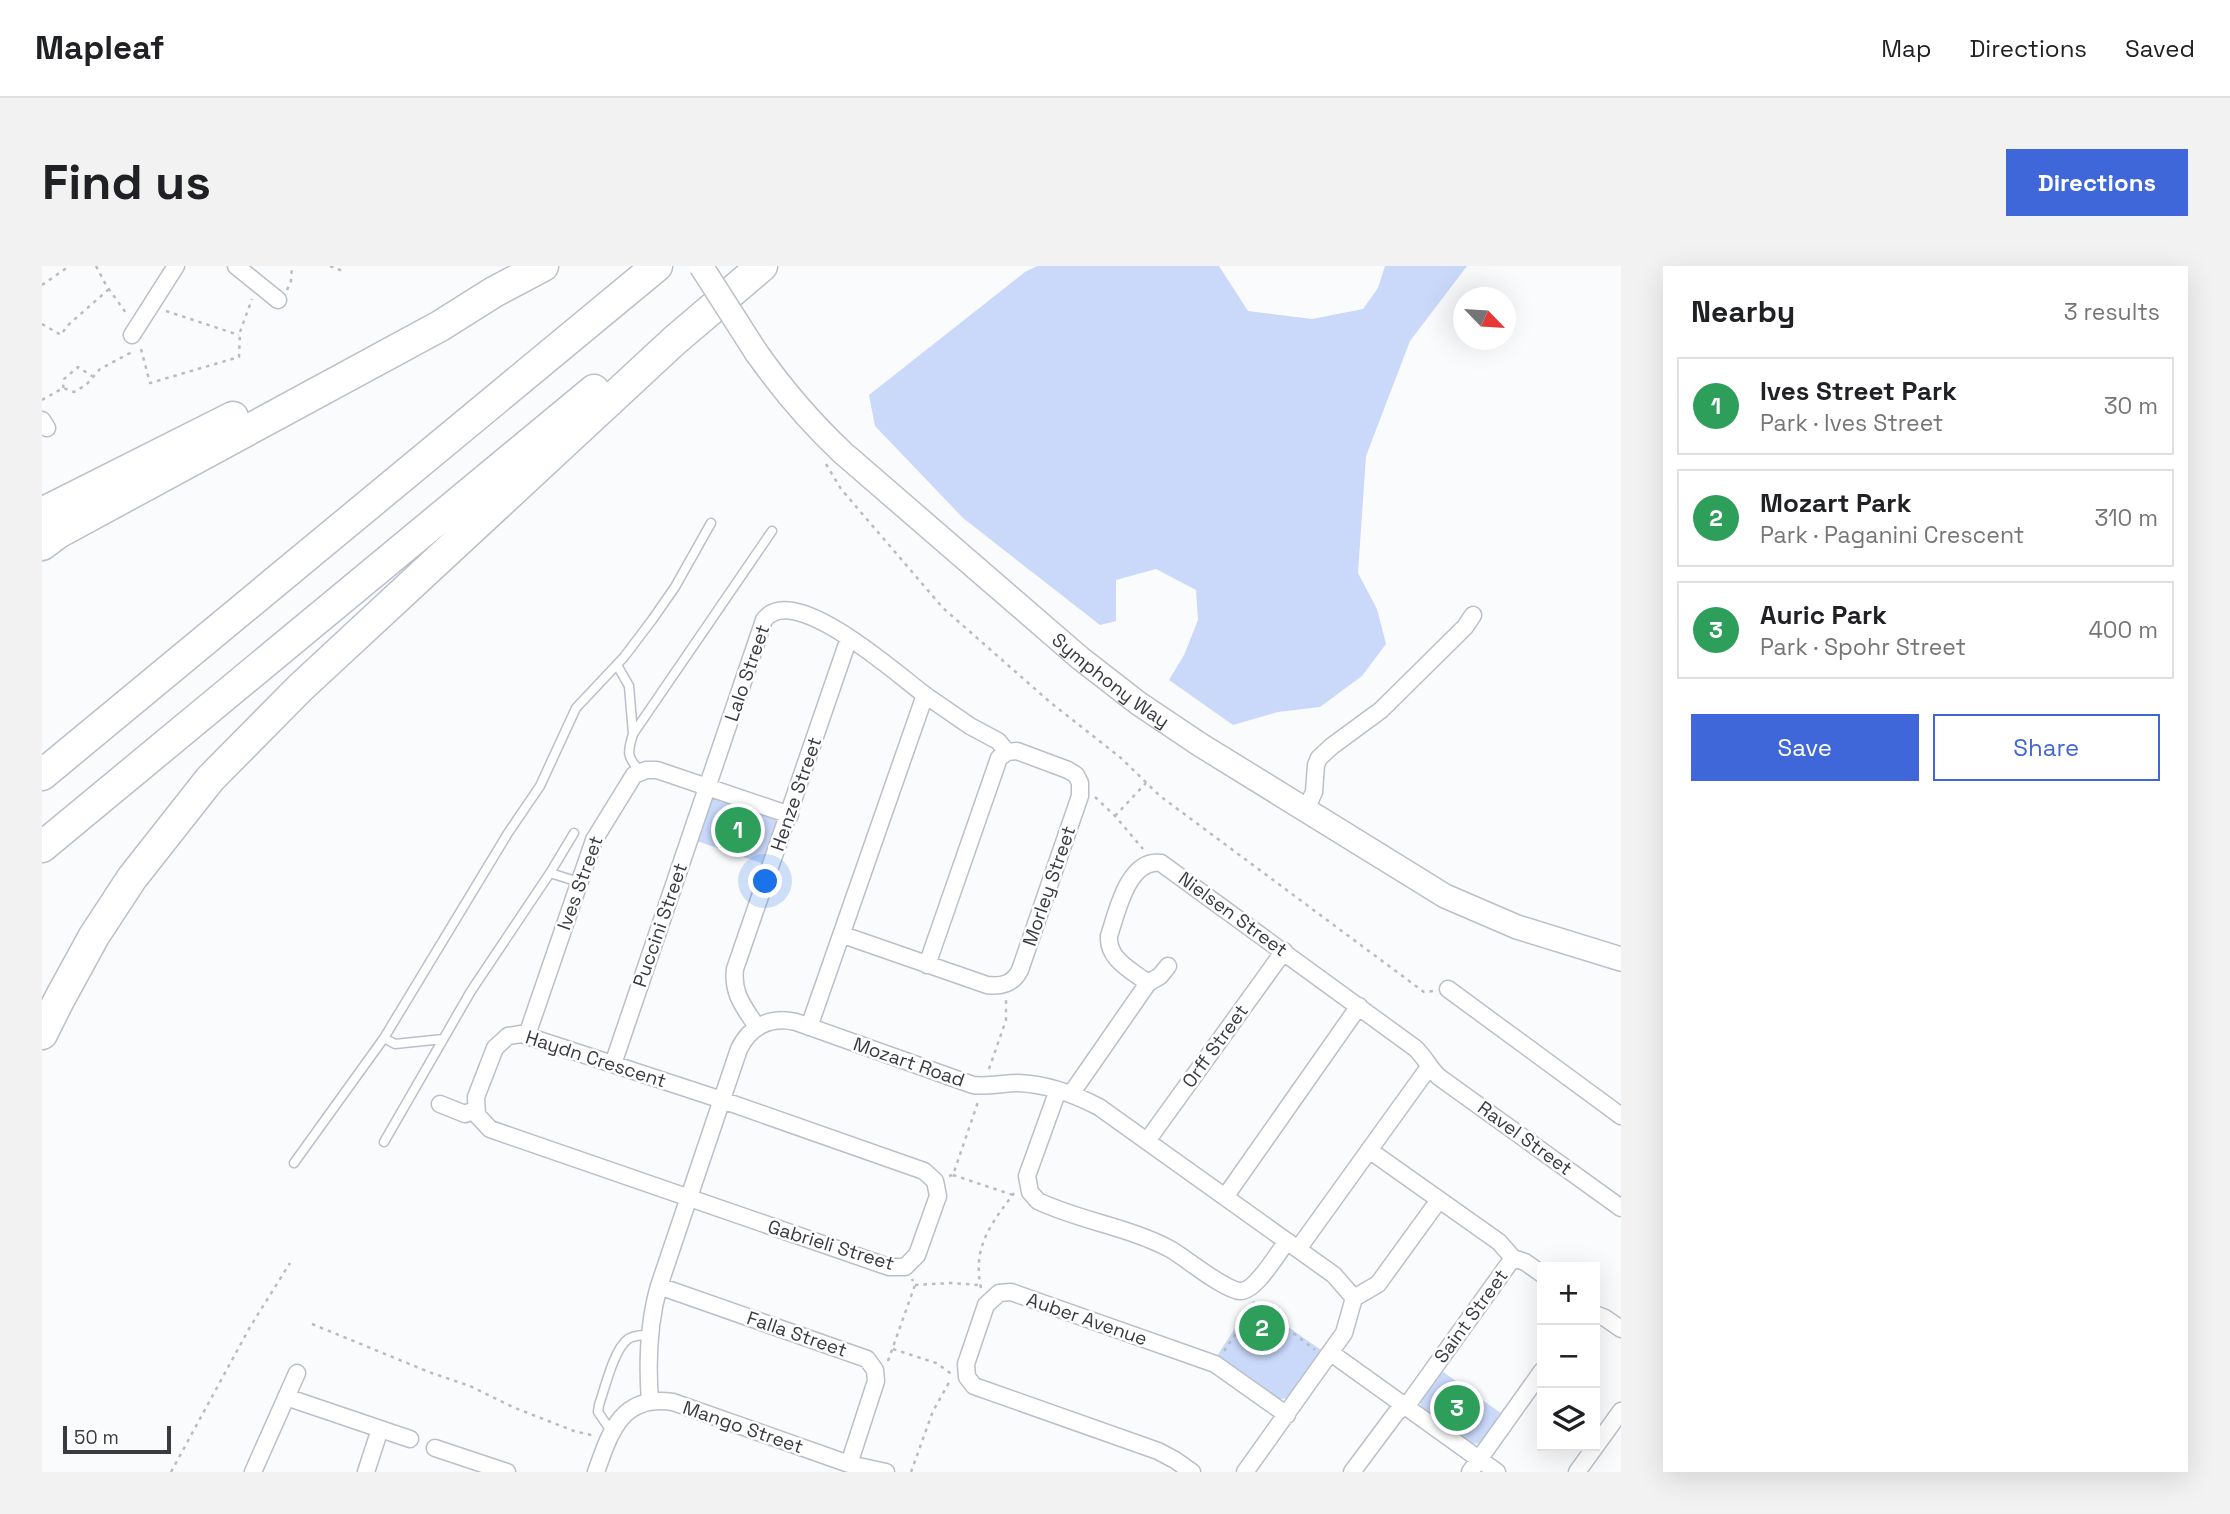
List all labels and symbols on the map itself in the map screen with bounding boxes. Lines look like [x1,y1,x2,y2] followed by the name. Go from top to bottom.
[1453,287,1516,350] north arrow
[719,621,775,725] street label: Lalo Street
[1047,627,1175,733] street label: Symphony Way
[765,734,827,854] street label: Henze Street
[715,804,761,856] pin: 1
[1017,822,1081,950] street label: Morley Street
[551,832,609,934] street label: Ives Street
[627,860,693,990] street label: Puccini Street
[748,864,782,898] your location
[1173,866,1293,962] street label: Nielsen Street
[1176,999,1254,1093] street label: Orff Street
[522,1024,670,1094] street label: Haydn Crescent
[850,1031,968,1093] street label: Mozart Road
[1473,1095,1577,1181] street label: Ravel Street
[765,1214,897,1276] street label: Gabrieli Street
[1428,1264,1514,1368] street label: Saint Street
[1023,1287,1151,1351] street label: Auber Avenue
[1239,1302,1285,1354] pin: 2
[744,1305,850,1363] street label: Falla Street
[1434,1382,1480,1434] pin: 3
[679,1395,807,1459] street label: Mango Street
[63,1423,172,1455] scale bar

